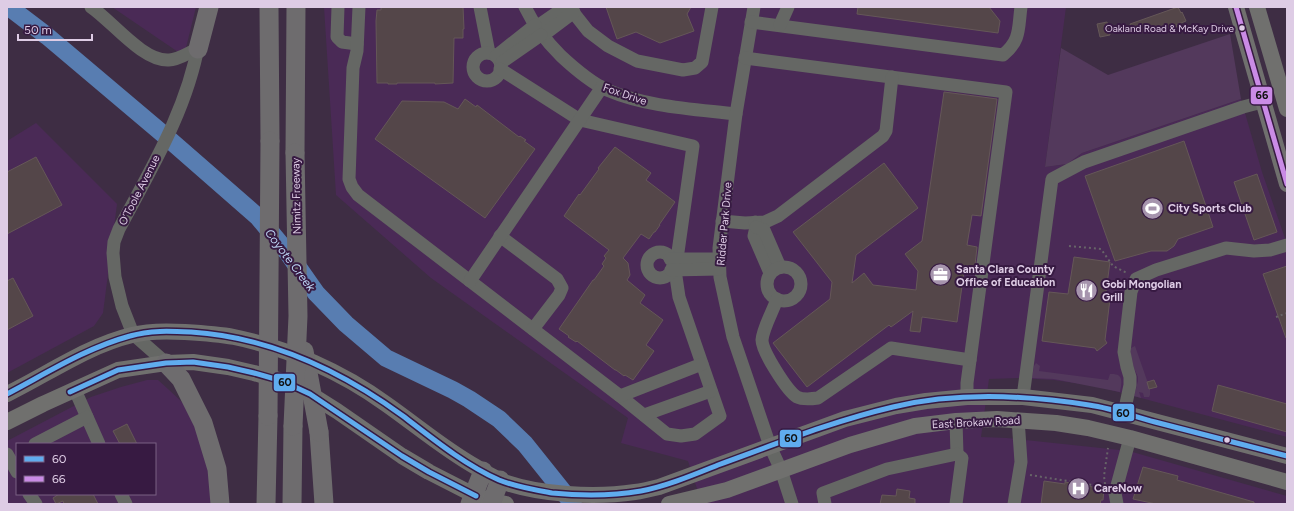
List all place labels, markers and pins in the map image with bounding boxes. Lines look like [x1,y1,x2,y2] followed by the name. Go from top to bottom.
[1105,22,1235,35] place label: Oakland Road & McKay Drive
[1237,23,1247,33] marker: Oakland Road & McKay Drive
[1139,195,1165,221] sports icon: City Sports Club
[1168,202,1252,215] place label: City Sports Club
[928,262,954,288] office icon: Santa Clara County Office of Education
[956,263,1055,289] place label: Santa Clara County Office of Education
[1074,277,1100,303] restaurant icon: Gobi Mongolian Grill
[1102,278,1181,304] place label: Gobi Mongolian Grill
[1222,435,1232,445] unlabelled marker
[1065,475,1091,501] hospital icon: CareNow
[1094,482,1143,495] place label: CareNow

